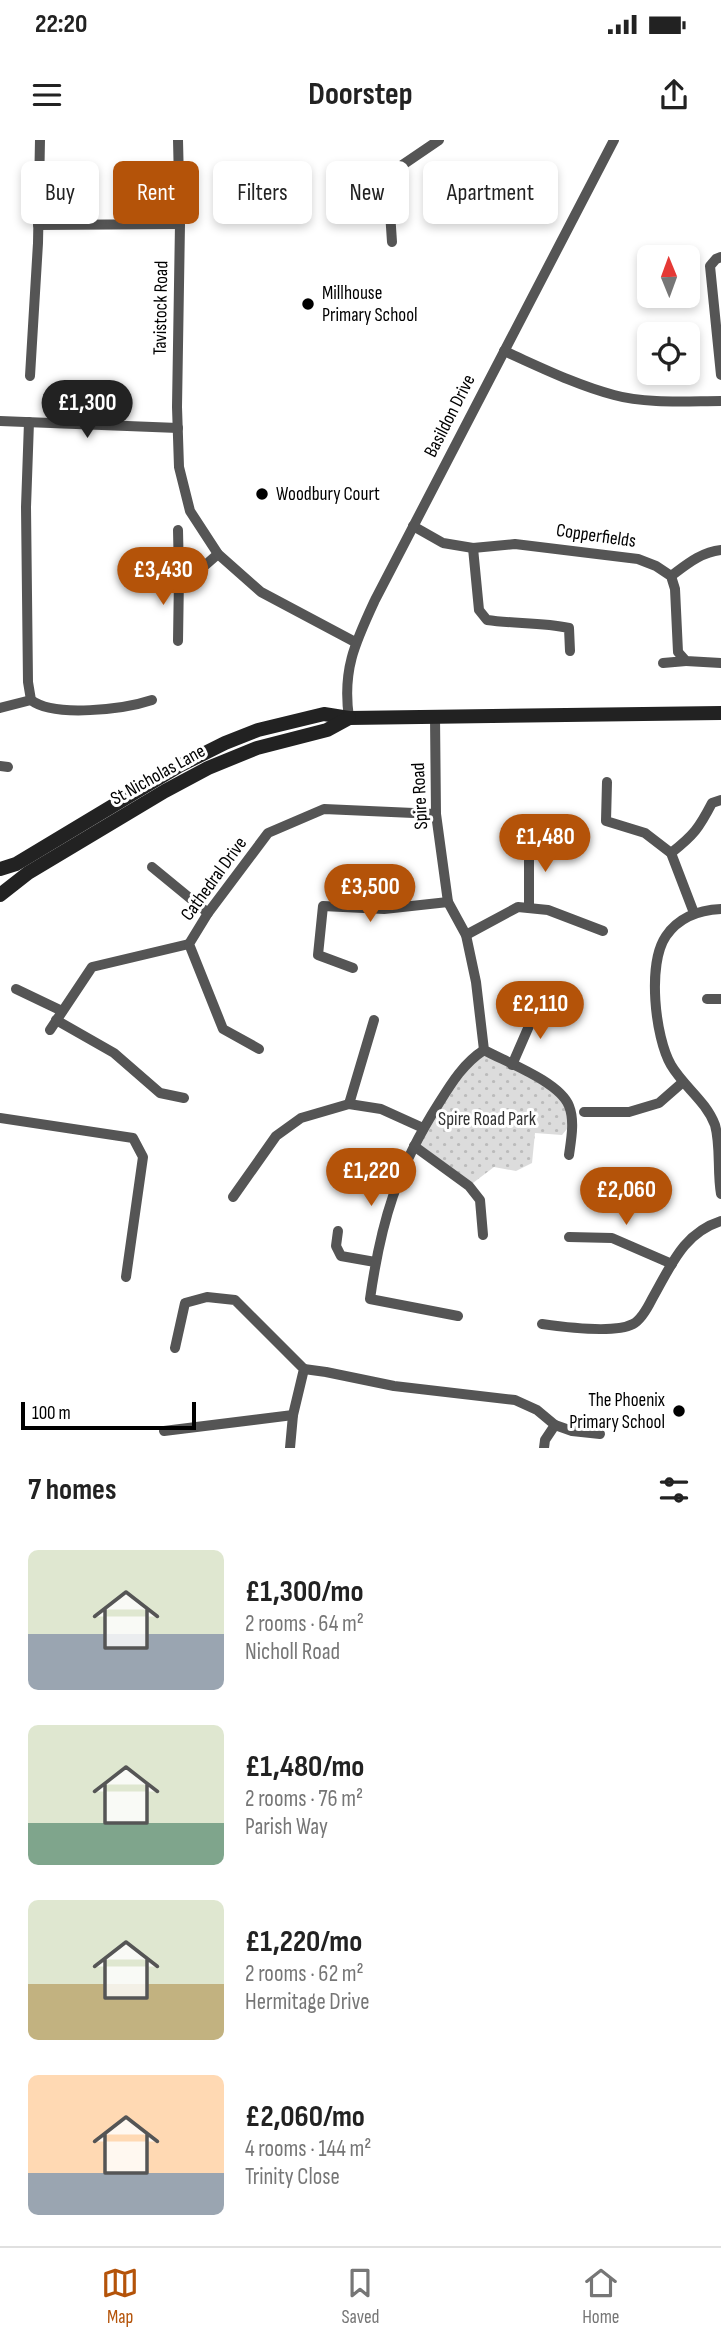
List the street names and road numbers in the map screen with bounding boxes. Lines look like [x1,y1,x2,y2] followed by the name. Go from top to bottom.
[149,261,173,355] street label: Tavistock Road
[419,371,481,461] street label: Basildon Drive
[555,519,637,553] street label: Copperfields
[107,740,209,810] street label: St Nicholas Lane
[407,762,433,830] street label: Spire Road
[176,833,252,925] street label: Cathedral Drive

